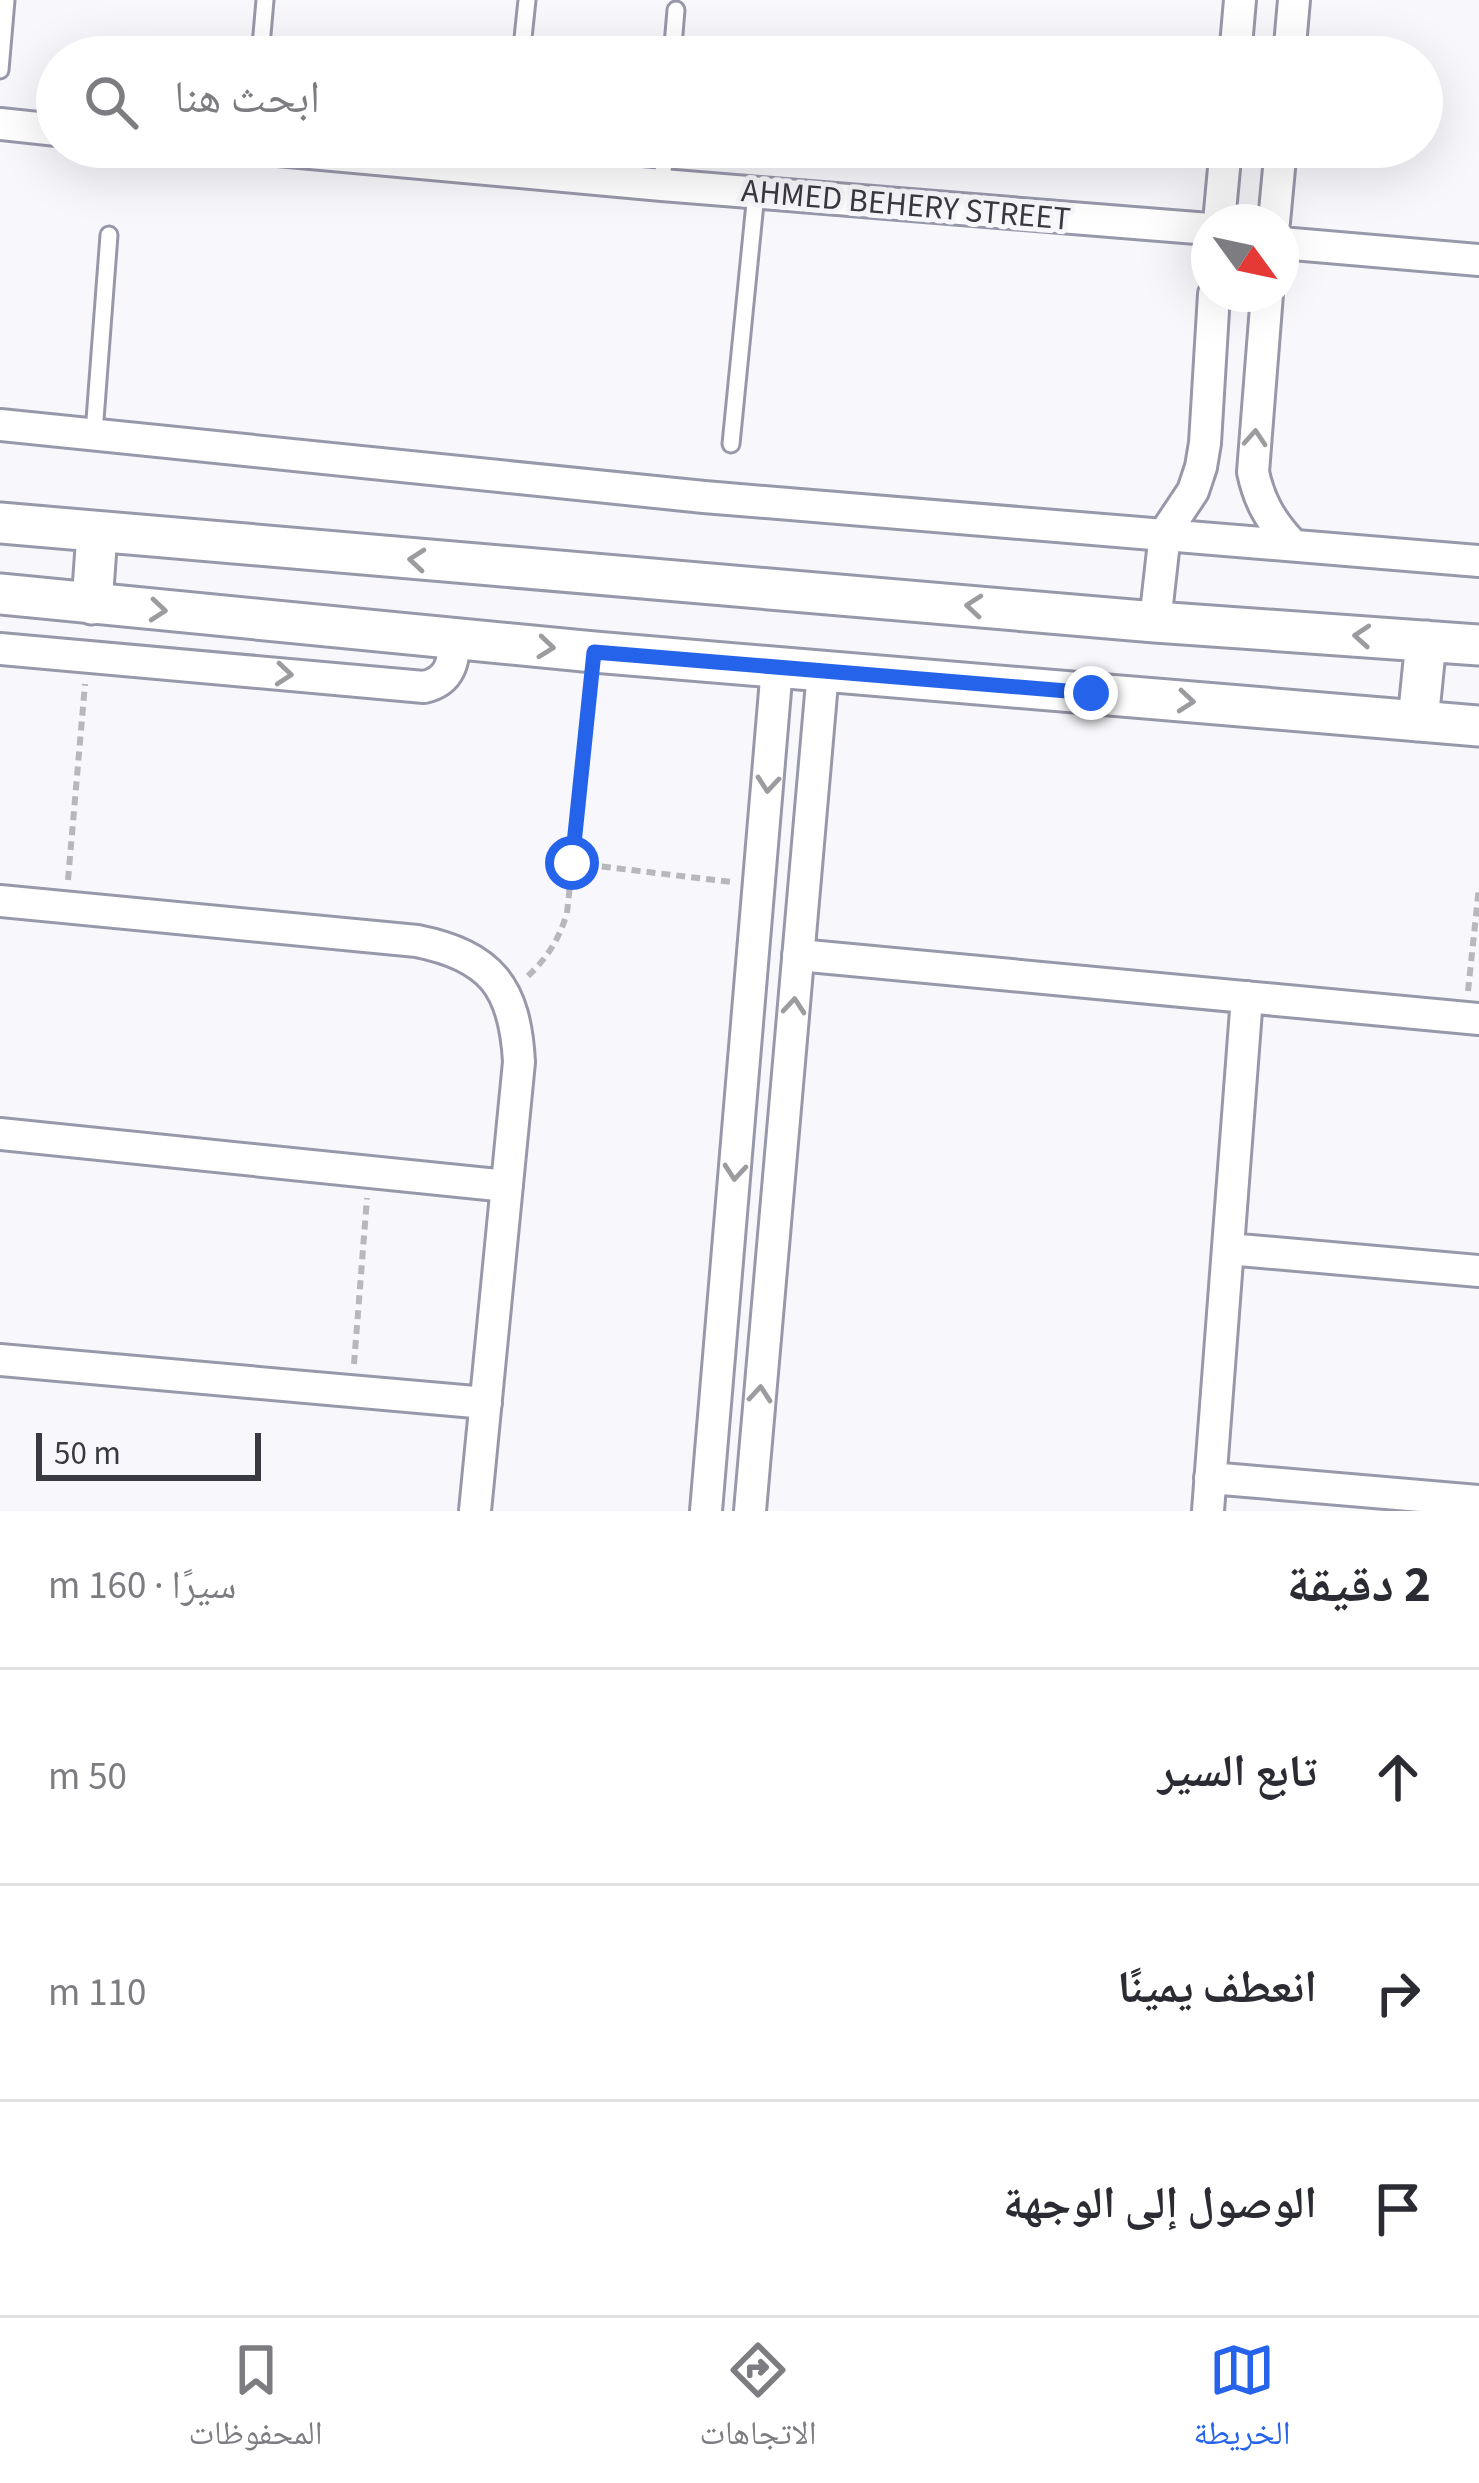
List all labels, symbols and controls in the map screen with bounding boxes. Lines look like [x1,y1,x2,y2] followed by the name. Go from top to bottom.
[36,36,1443,168] search box
[174,66,320,130] text: ابحث هنا
[78,69,144,135] icon: search
[739,167,1073,243] street label: AHMED BEHERY STREET
[1191,204,1299,312] north arrow
[1241,428,1267,447] one-way arrow
[408,547,427,573] one-way arrow
[964,594,983,620] one-way arrow
[149,597,168,622] one-way arrow
[1352,624,1371,650] one-way arrow
[537,634,556,659] one-way arrow
[275,661,294,686] one-way arrow
[1064,666,1118,720] route end
[1177,688,1196,713] one-way arrow
[755,775,781,794] one-way arrow
[545,836,599,890] route start
[780,996,806,1015] one-way arrow
[723,1163,748,1182] one-way arrow
[747,1385,772,1404] one-way arrow
[36,1427,261,1480] scale bar
[54,1430,121,1477] text: 50 m
[1287,1549,1431,1621] text: 2 دقيقة
[48,1558,236,1614] text: سيرًا · 160 m
[1158,1740,1317,1804] text: تابع السير
[1365,1744,1431,1810] icon: ahead
[48,1749,127,1805] text: 50 m
[1117,1956,1317,2020] text: انعطف يمينًا
[1365,1960,1431,2026] icon: right
[48,1965,146,2021] text: 110 m
[1003,2172,1317,2236] text: الوصول إلى الوجهة
[1365,2176,1431,2242] icon: arrive
[188,2337,323,2465] tab: المحفوظات
[699,2337,817,2465] tab: الاتجاهات
[1193,2337,1291,2465] tab: الخريطة

